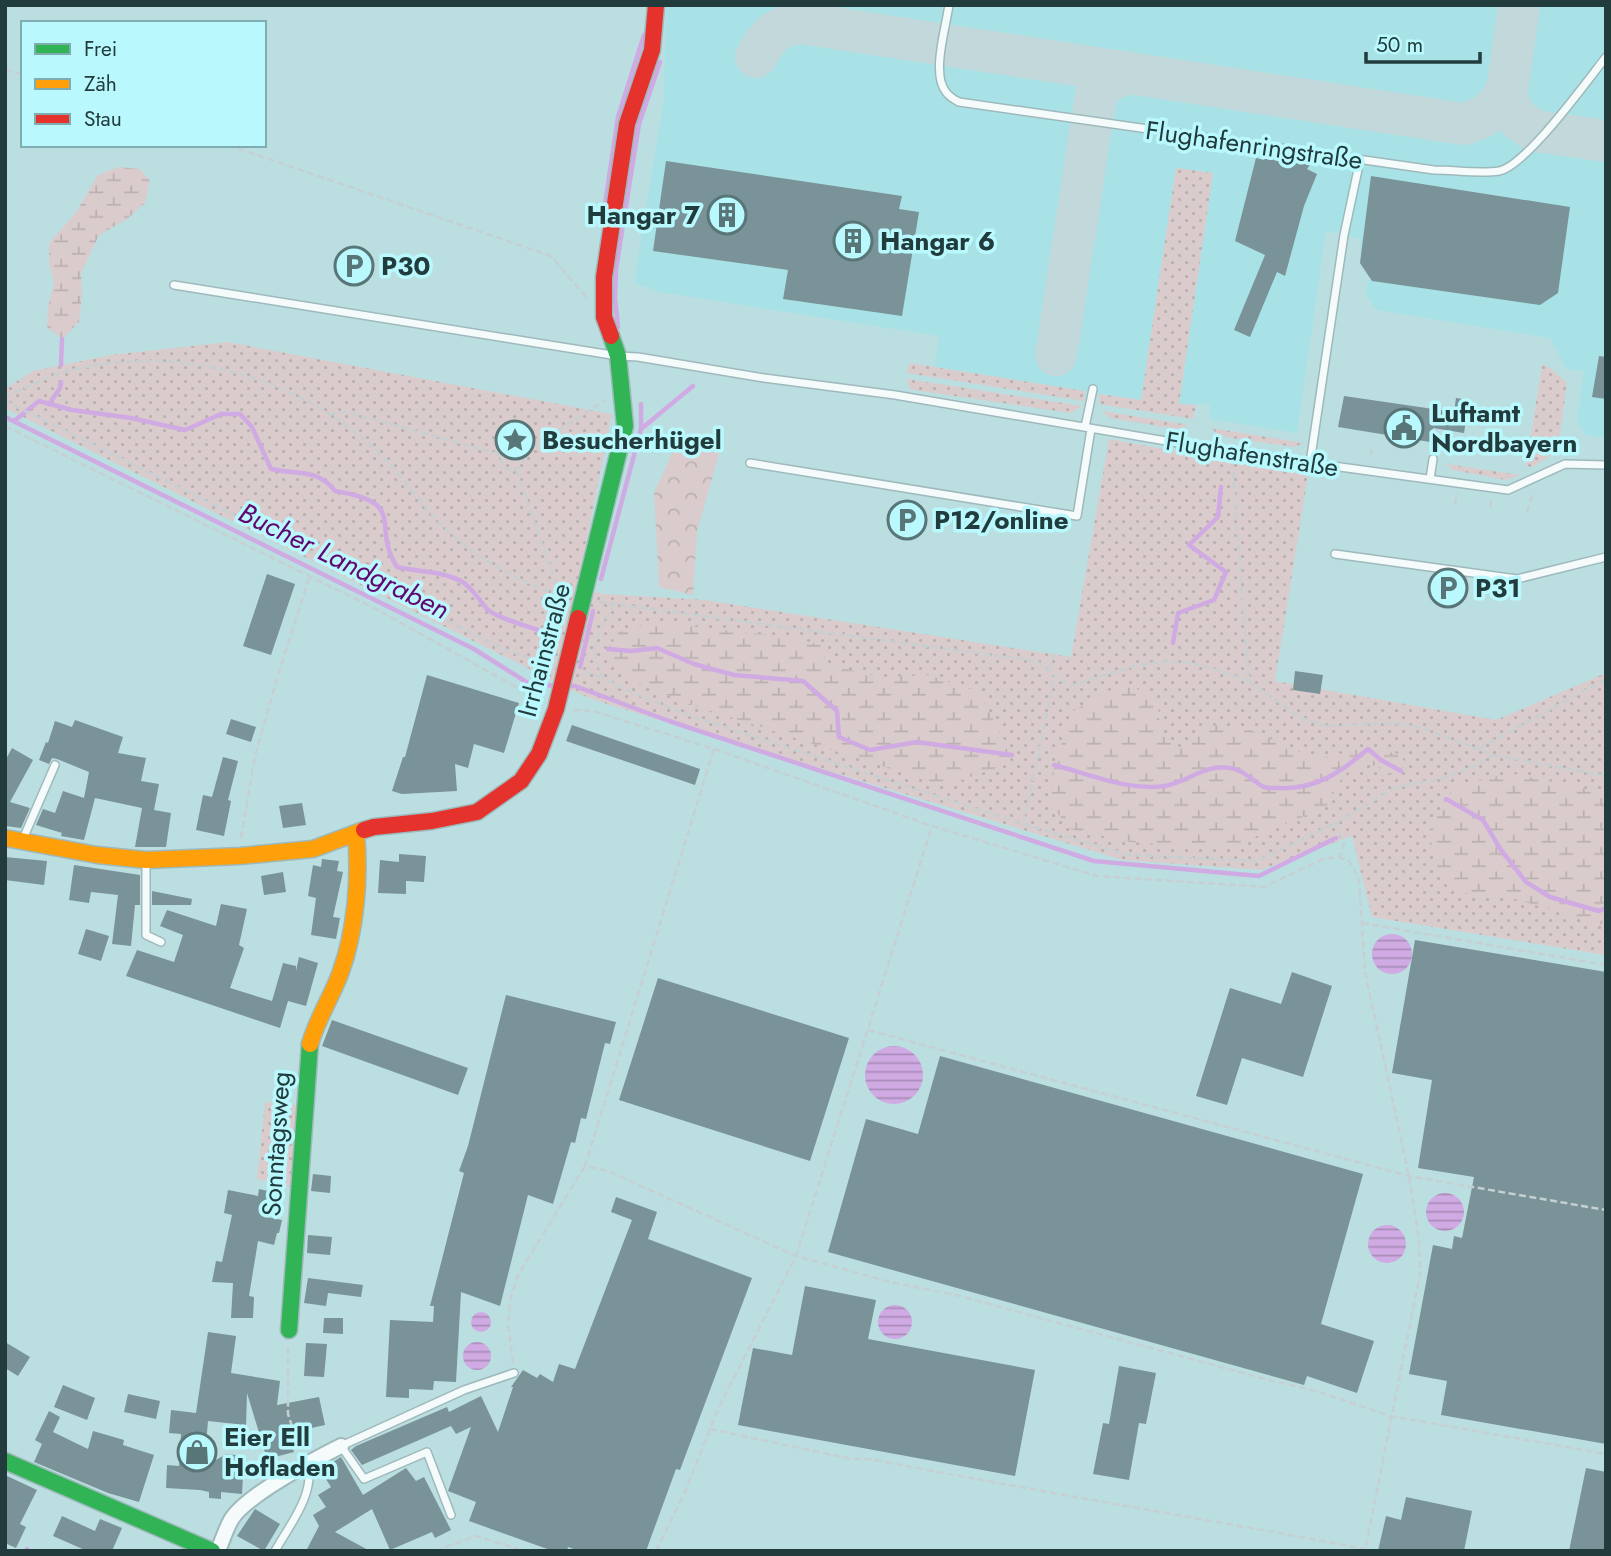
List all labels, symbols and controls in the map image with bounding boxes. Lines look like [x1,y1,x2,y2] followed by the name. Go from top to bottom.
[21,21,266,147] legend
[1366,21,1480,65] scale bar
[1376,30,1423,60] text: 50 m
[84,34,117,64] text: Frei
[84,69,117,99] text: Zäh
[84,104,122,134] text: Stau
[1143,111,1365,179] street label: Flughafenringstraße
[706,194,748,236] building icon: Hangar 7
[587,196,700,234] place label: Hangar 7
[832,220,874,262] building icon: Hangar 6
[880,222,995,260] place label: Hangar 6
[333,245,375,287] parking icon: P30
[381,247,431,285] place label: P30
[1431,394,1577,462] place label: Luftamt Nordbayern
[1383,407,1425,449] public building icon: Luftamt Nordbayern
[494,419,536,461] place icon: Besucherhügel
[542,421,722,459] place label: Besucherhügel
[1163,422,1341,486] street label: Flughafenstraße
[232,492,456,630] water label: Bucher Landgraben
[886,499,928,541] parking icon: P12/online
[934,501,1069,539] place label: P12/online
[1427,567,1469,609] parking icon: P31
[1475,569,1521,607] place label: P31
[508,579,580,721] street label: Irrhainstraße
[252,1070,300,1218] street label: Sonntagsweg
[224,1418,336,1486] place label: Eier Ell Hofladen
[176,1431,218,1473] shop icon: Eier Ell Hofladen

